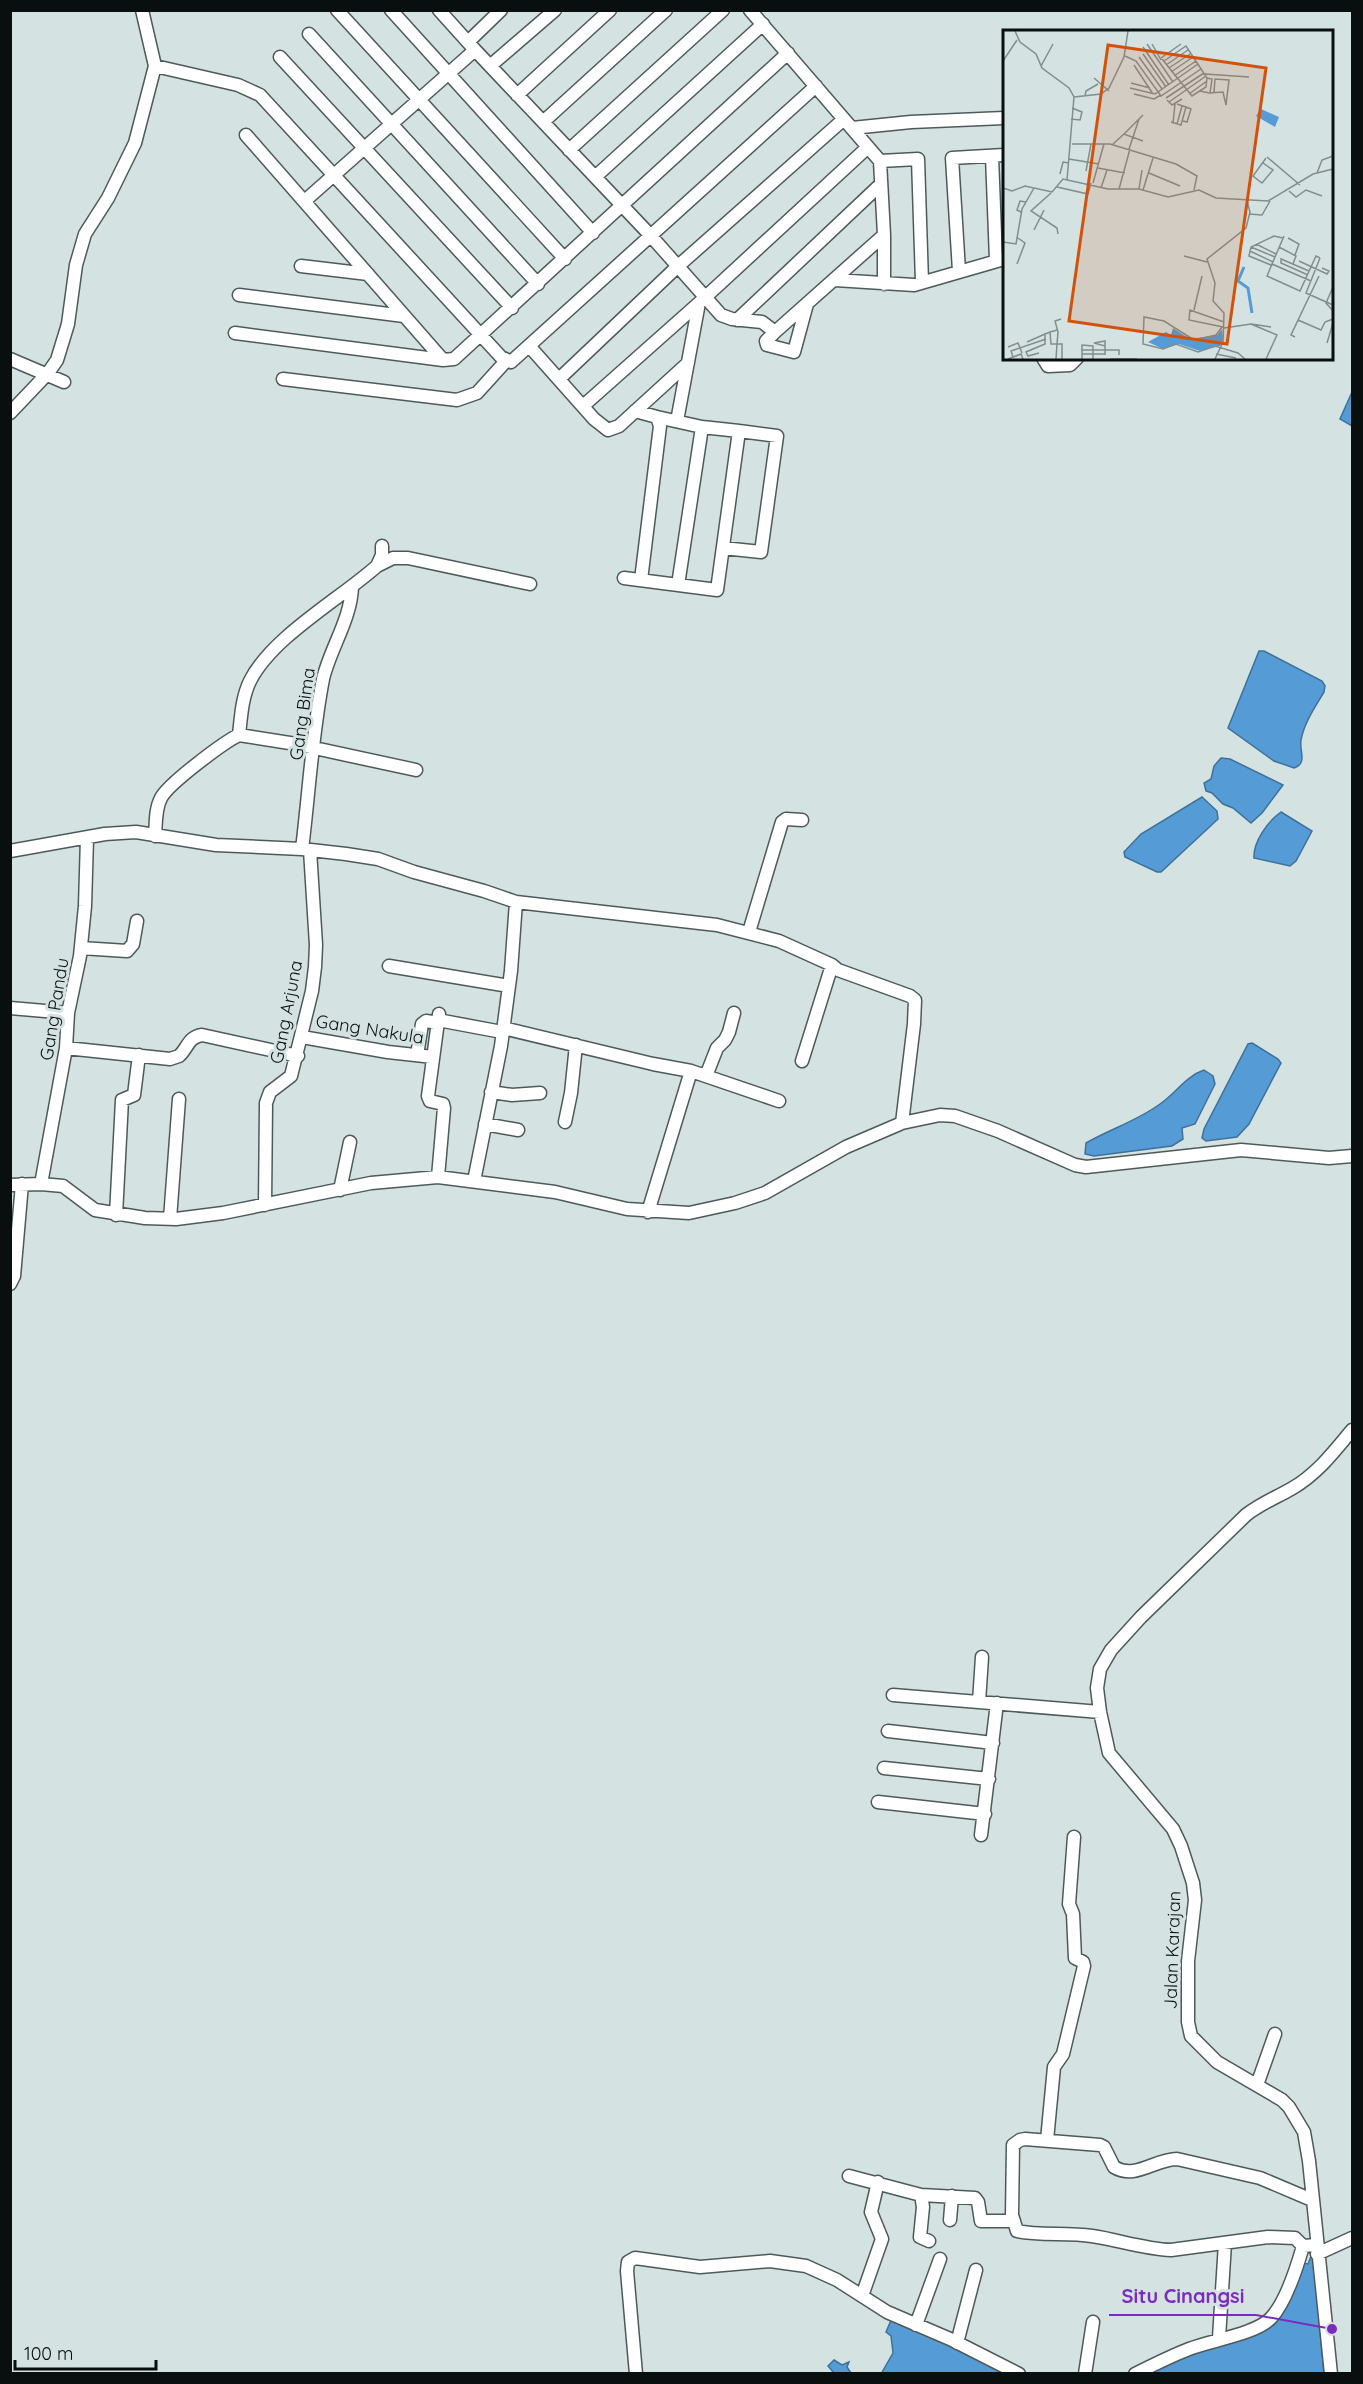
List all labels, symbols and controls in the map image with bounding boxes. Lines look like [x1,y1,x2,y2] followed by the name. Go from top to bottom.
[1003,30,1333,360] inset map
[284,666,320,762] street label: Gang Bima
[35,956,73,1062] street label: Gang Pandu
[265,958,307,1066] street label: Gang Arjuna
[314,1009,426,1049] street label: Gang Nakula
[1158,1890,1186,2010] street label: Jalan Karajan
[1109,2277,1256,2315] callout: Situ Cinangsi
[1122,2283,1244,2308] text: Situ Cinangsi
[15,2333,156,2371] scale bar
[24,2342,73,2365] text: 100 m

